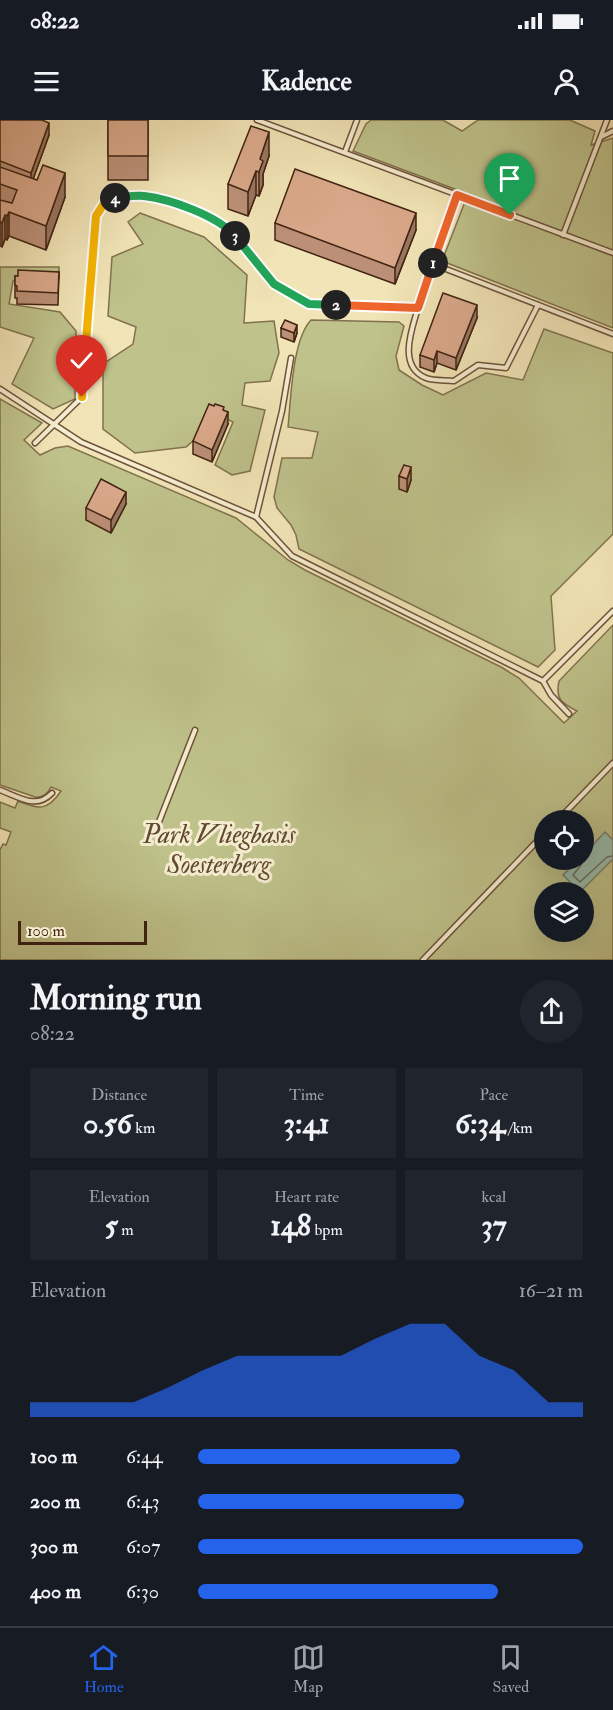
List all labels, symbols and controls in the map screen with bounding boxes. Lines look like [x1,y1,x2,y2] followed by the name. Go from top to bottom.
[30,7,79,35] text: 08:22
[30,65,63,98] icon: menu
[261,65,352,98] text: Kadence
[550,65,583,98] icon: person
[484,153,535,215] pin
[493,162,526,195] icon: arrive
[100,183,130,213] pin: 4
[111,188,119,208] text: 4
[220,221,250,251] pin: 3
[232,226,238,246] text: 3
[418,248,448,278] pin: 1
[430,253,436,273] text: 1
[321,290,351,320] pin: 2
[332,295,340,315] text: 2
[56,335,107,397] pin
[65,344,98,377] icon: check
[534,810,594,942] map controls
[534,810,594,870] button: locate
[142,819,296,881] park label: Park Vliegbasis Soesterberg
[534,882,594,942] button: layers
[18,918,147,946] scale bar
[27,921,65,941] text: 100 m
[30,978,202,1019] text: Morning run
[520,980,583,1043] button: share
[30,1021,75,1046] text: 08:22
[91,1085,147,1105] text: Distance
[289,1085,324,1105] text: Time
[479,1085,508,1105] text: Pace
[83,1105,132,1142] text: 0.56
[284,1105,329,1142] text: 3:41
[455,1105,505,1142] text: 6:34
[132,1118,155,1138] text: km
[505,1118,533,1138] text: /km
[89,1187,150,1207] text: Elevation
[274,1187,339,1207] text: Heart rate
[482,1187,506,1207] text: kcal
[105,1207,118,1244] text: 5
[270,1207,311,1244] text: 148
[481,1207,506,1244] text: 37
[118,1220,134,1240] text: m
[311,1220,343,1240] text: bpm
[30,1278,106,1303] text: Elevation
[519,1278,583,1303] text: 16–21 m
[30,1444,77,1469] text: 100 m
[126,1444,163,1469] text: 6:44
[30,1489,80,1514] text: 200 m
[126,1489,160,1514] text: 6:43
[30,1534,78,1559] text: 300 m
[126,1534,160,1559] text: 6:07
[30,1579,81,1604] text: 400 m
[126,1579,159,1604] text: 6:30
[84,1641,124,1697] tab: Home
[292,1641,325,1697] tab: Map
[492,1641,529,1697] tab: Saved

